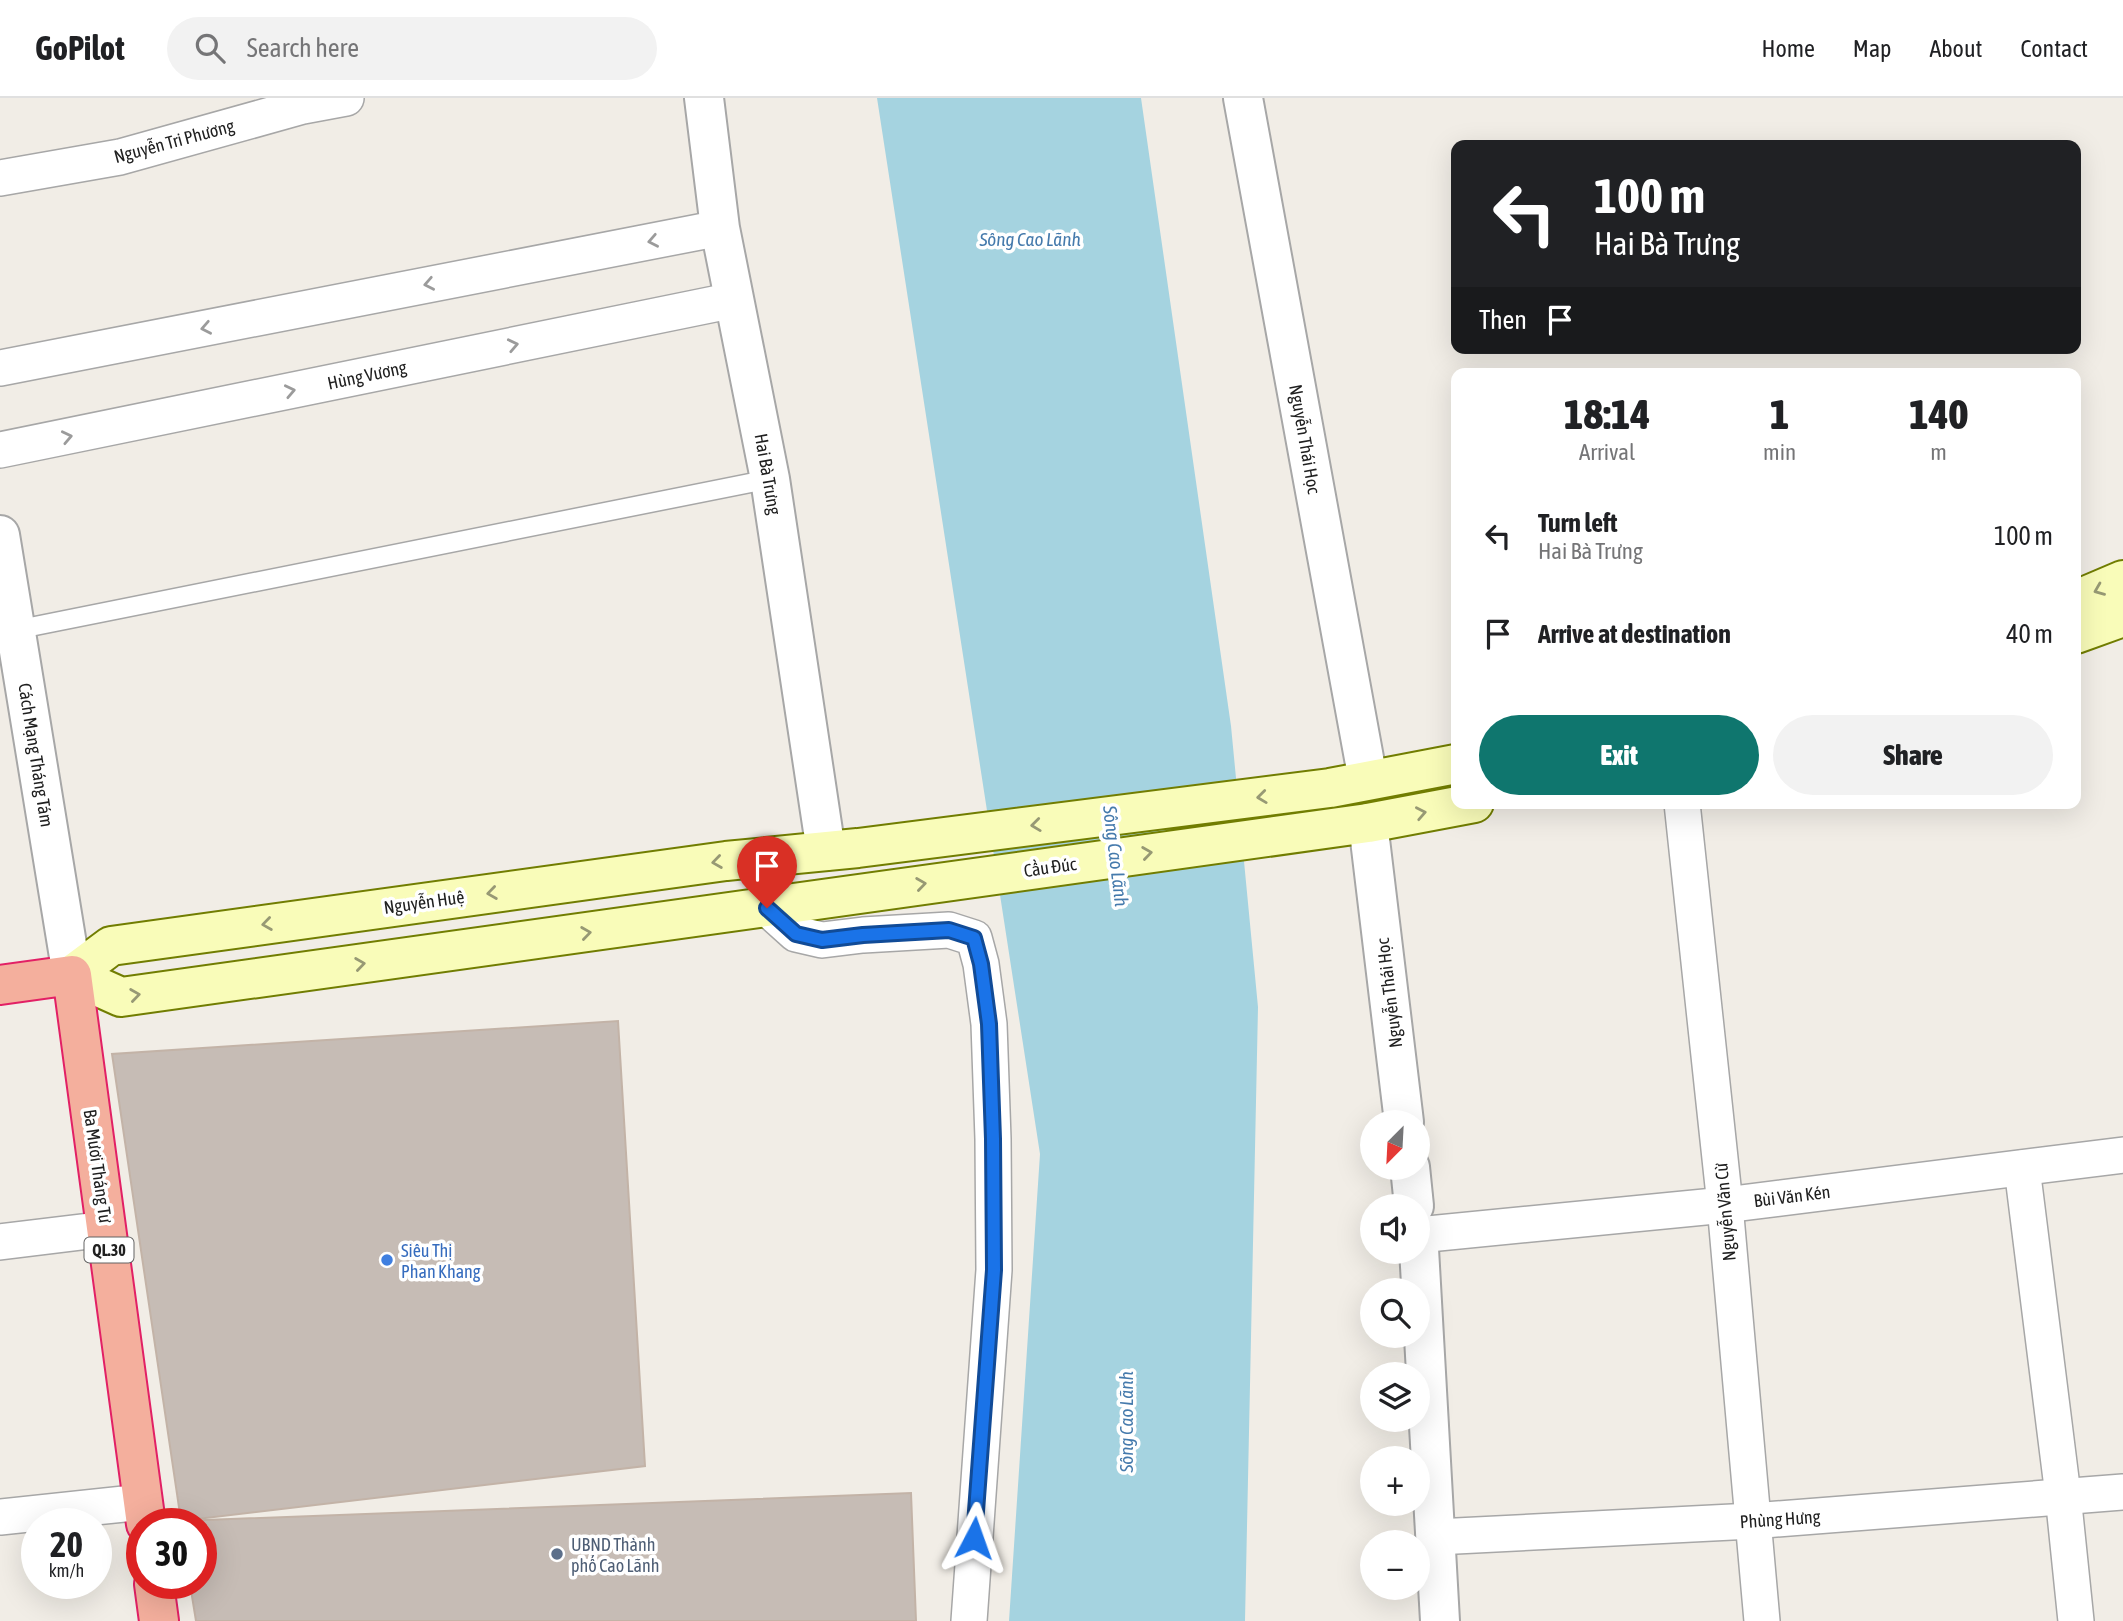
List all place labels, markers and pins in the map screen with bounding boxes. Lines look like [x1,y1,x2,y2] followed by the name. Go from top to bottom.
[737,836,797,908] pin
[401,1240,481,1282] place label: Siêu Thị Phan Khang
[379,1252,395,1268] marker: Siêu Thị Phan Khang
[571,1534,659,1576] place label: UBND Thành phố Cao Lãnh
[549,1546,565,1562] marker: UBND Thành phố Cao Lãnh

